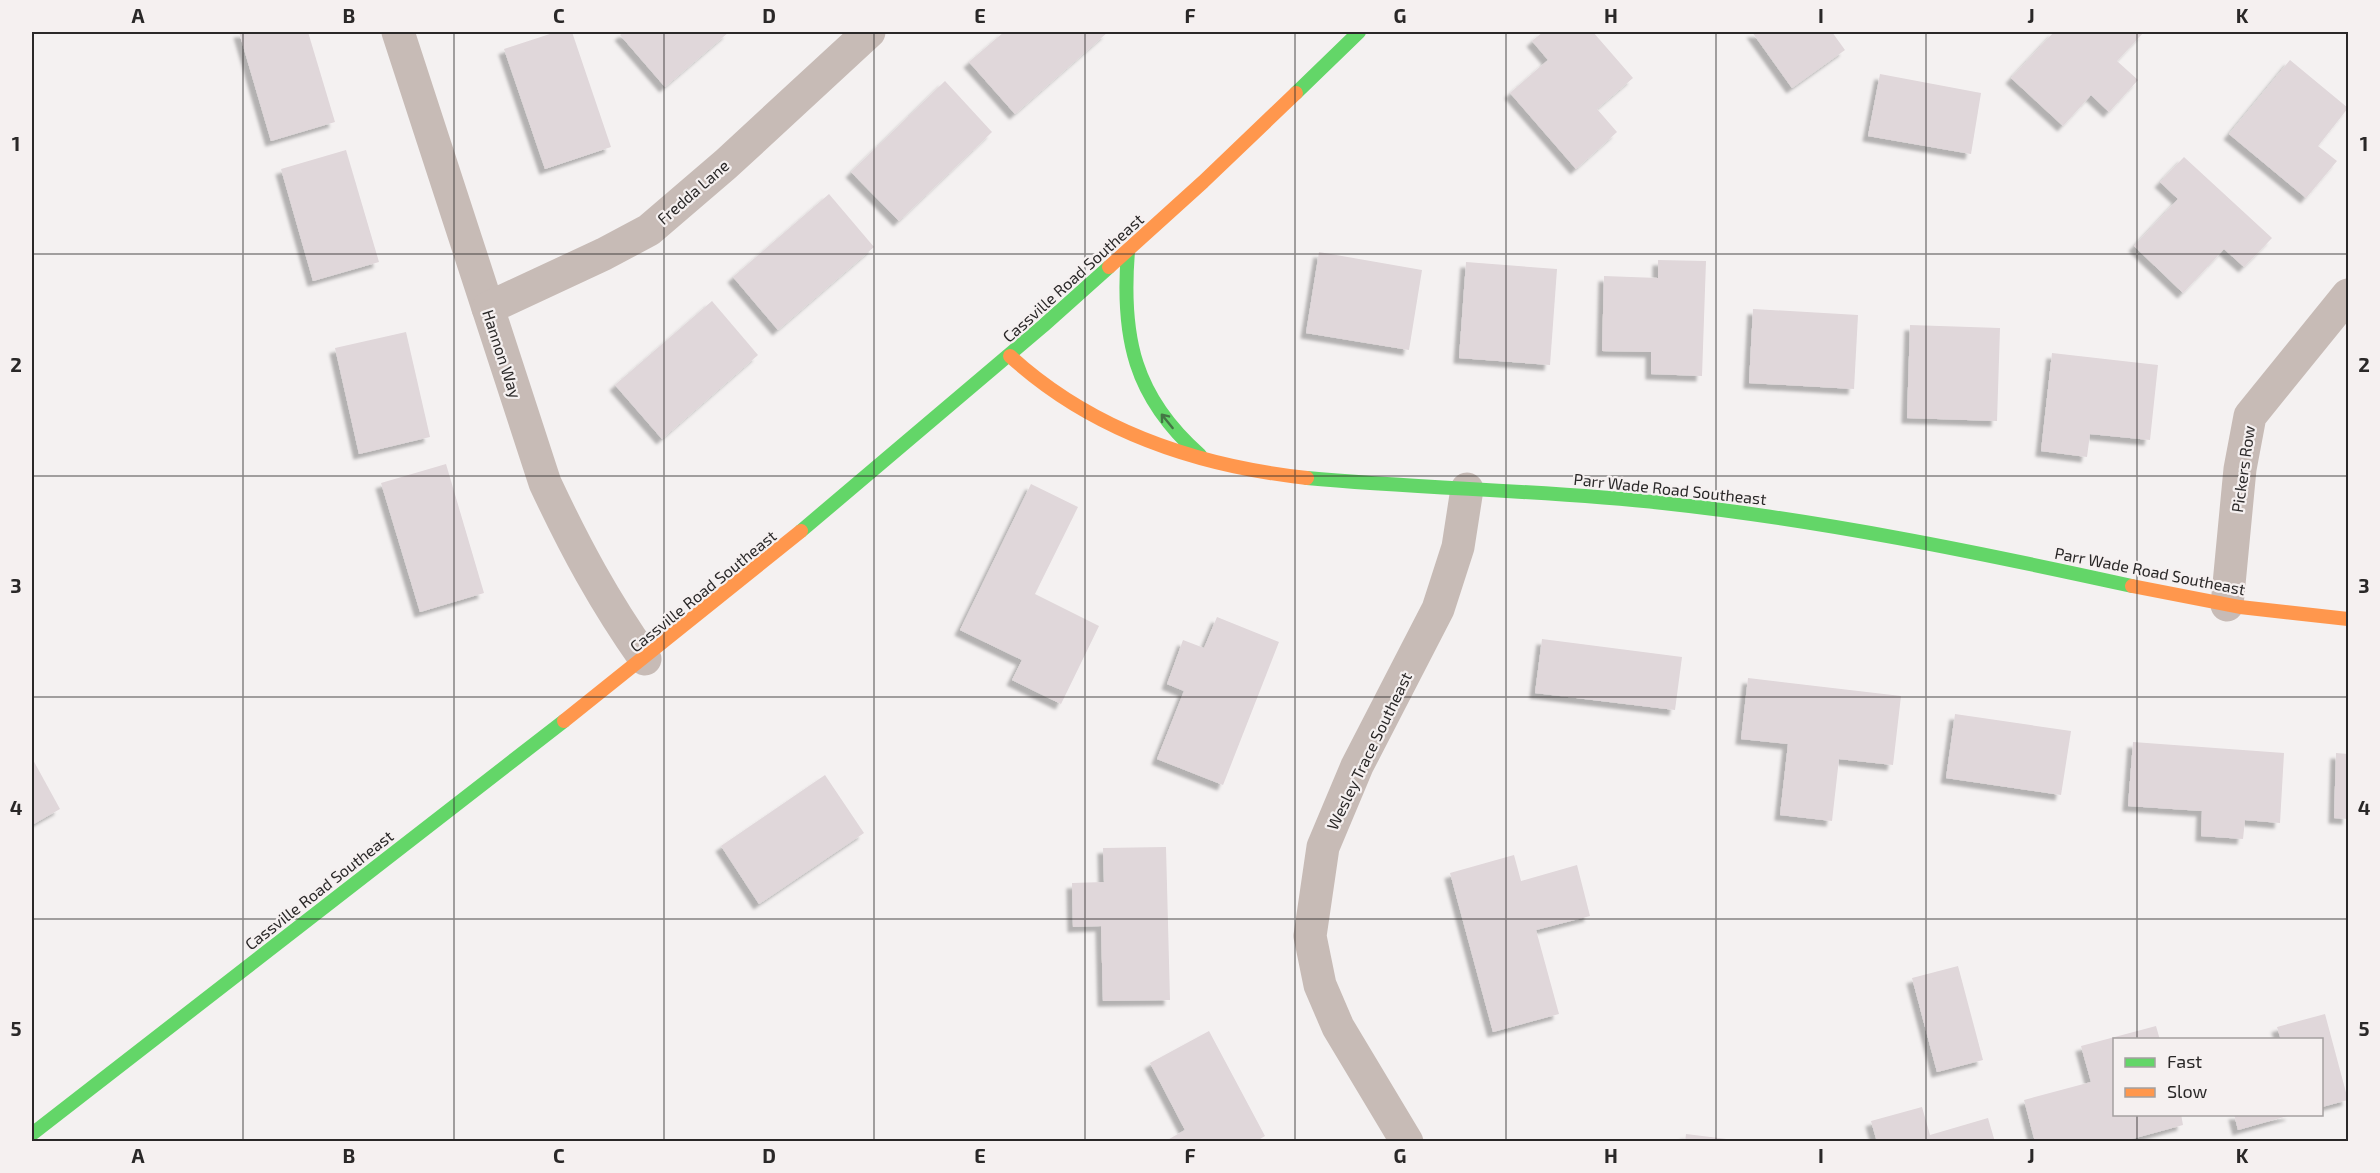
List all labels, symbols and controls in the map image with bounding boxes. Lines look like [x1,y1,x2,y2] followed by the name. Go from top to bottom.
[131,3,145,27] text: A
[343,3,355,27] text: B
[553,3,565,27] text: C
[762,3,776,27] text: D
[974,3,986,27] text: E
[1184,3,1196,27] text: F
[1394,3,1406,27] text: G
[1604,3,1618,27] text: H
[1818,3,1824,27] text: I
[2027,3,2035,27] text: J
[2236,3,2249,27] text: K
[12,131,20,155] text: 1
[2360,131,2368,155] text: 1
[653,155,732,228] street label: Fredda Lane
[998,209,1147,346] street label: Cassville Road Southeast
[479,307,526,401] street label: Hannon Way
[10,352,22,376] text: 2
[2358,352,2370,376] text: 2
[1161,413,1174,429] one-way arrow
[2227,424,2258,514] street label: Pickers Row
[1573,469,1767,508] street label: Parr Wade Road Southeast
[626,526,780,656] street label: Cassville Road Southeast
[2053,543,2247,598] street label: Parr Wade Road Southeast
[10,573,22,597] text: 3
[2358,573,2370,597] text: 3
[1322,669,1415,833] street label: Wesley Trace Southeast
[10,795,23,819] text: 4
[2358,795,2371,819] text: 4
[241,826,397,953] street label: Cassville Road Southeast
[10,1016,22,1040] text: 5
[2358,1016,2370,1040] text: 5
[2113,1038,2323,1116] legend
[2167,1050,2202,1072] text: Fast
[2167,1080,2208,1102] text: Slow
[131,1143,145,1167] text: A
[343,1143,355,1167] text: B
[553,1143,565,1167] text: C
[762,1143,776,1167] text: D
[974,1143,986,1167] text: E
[1184,1143,1196,1167] text: F
[1394,1143,1406,1167] text: G
[1604,1143,1618,1167] text: H
[1818,1143,1824,1167] text: I
[2027,1143,2035,1167] text: J
[2236,1143,2249,1167] text: K

